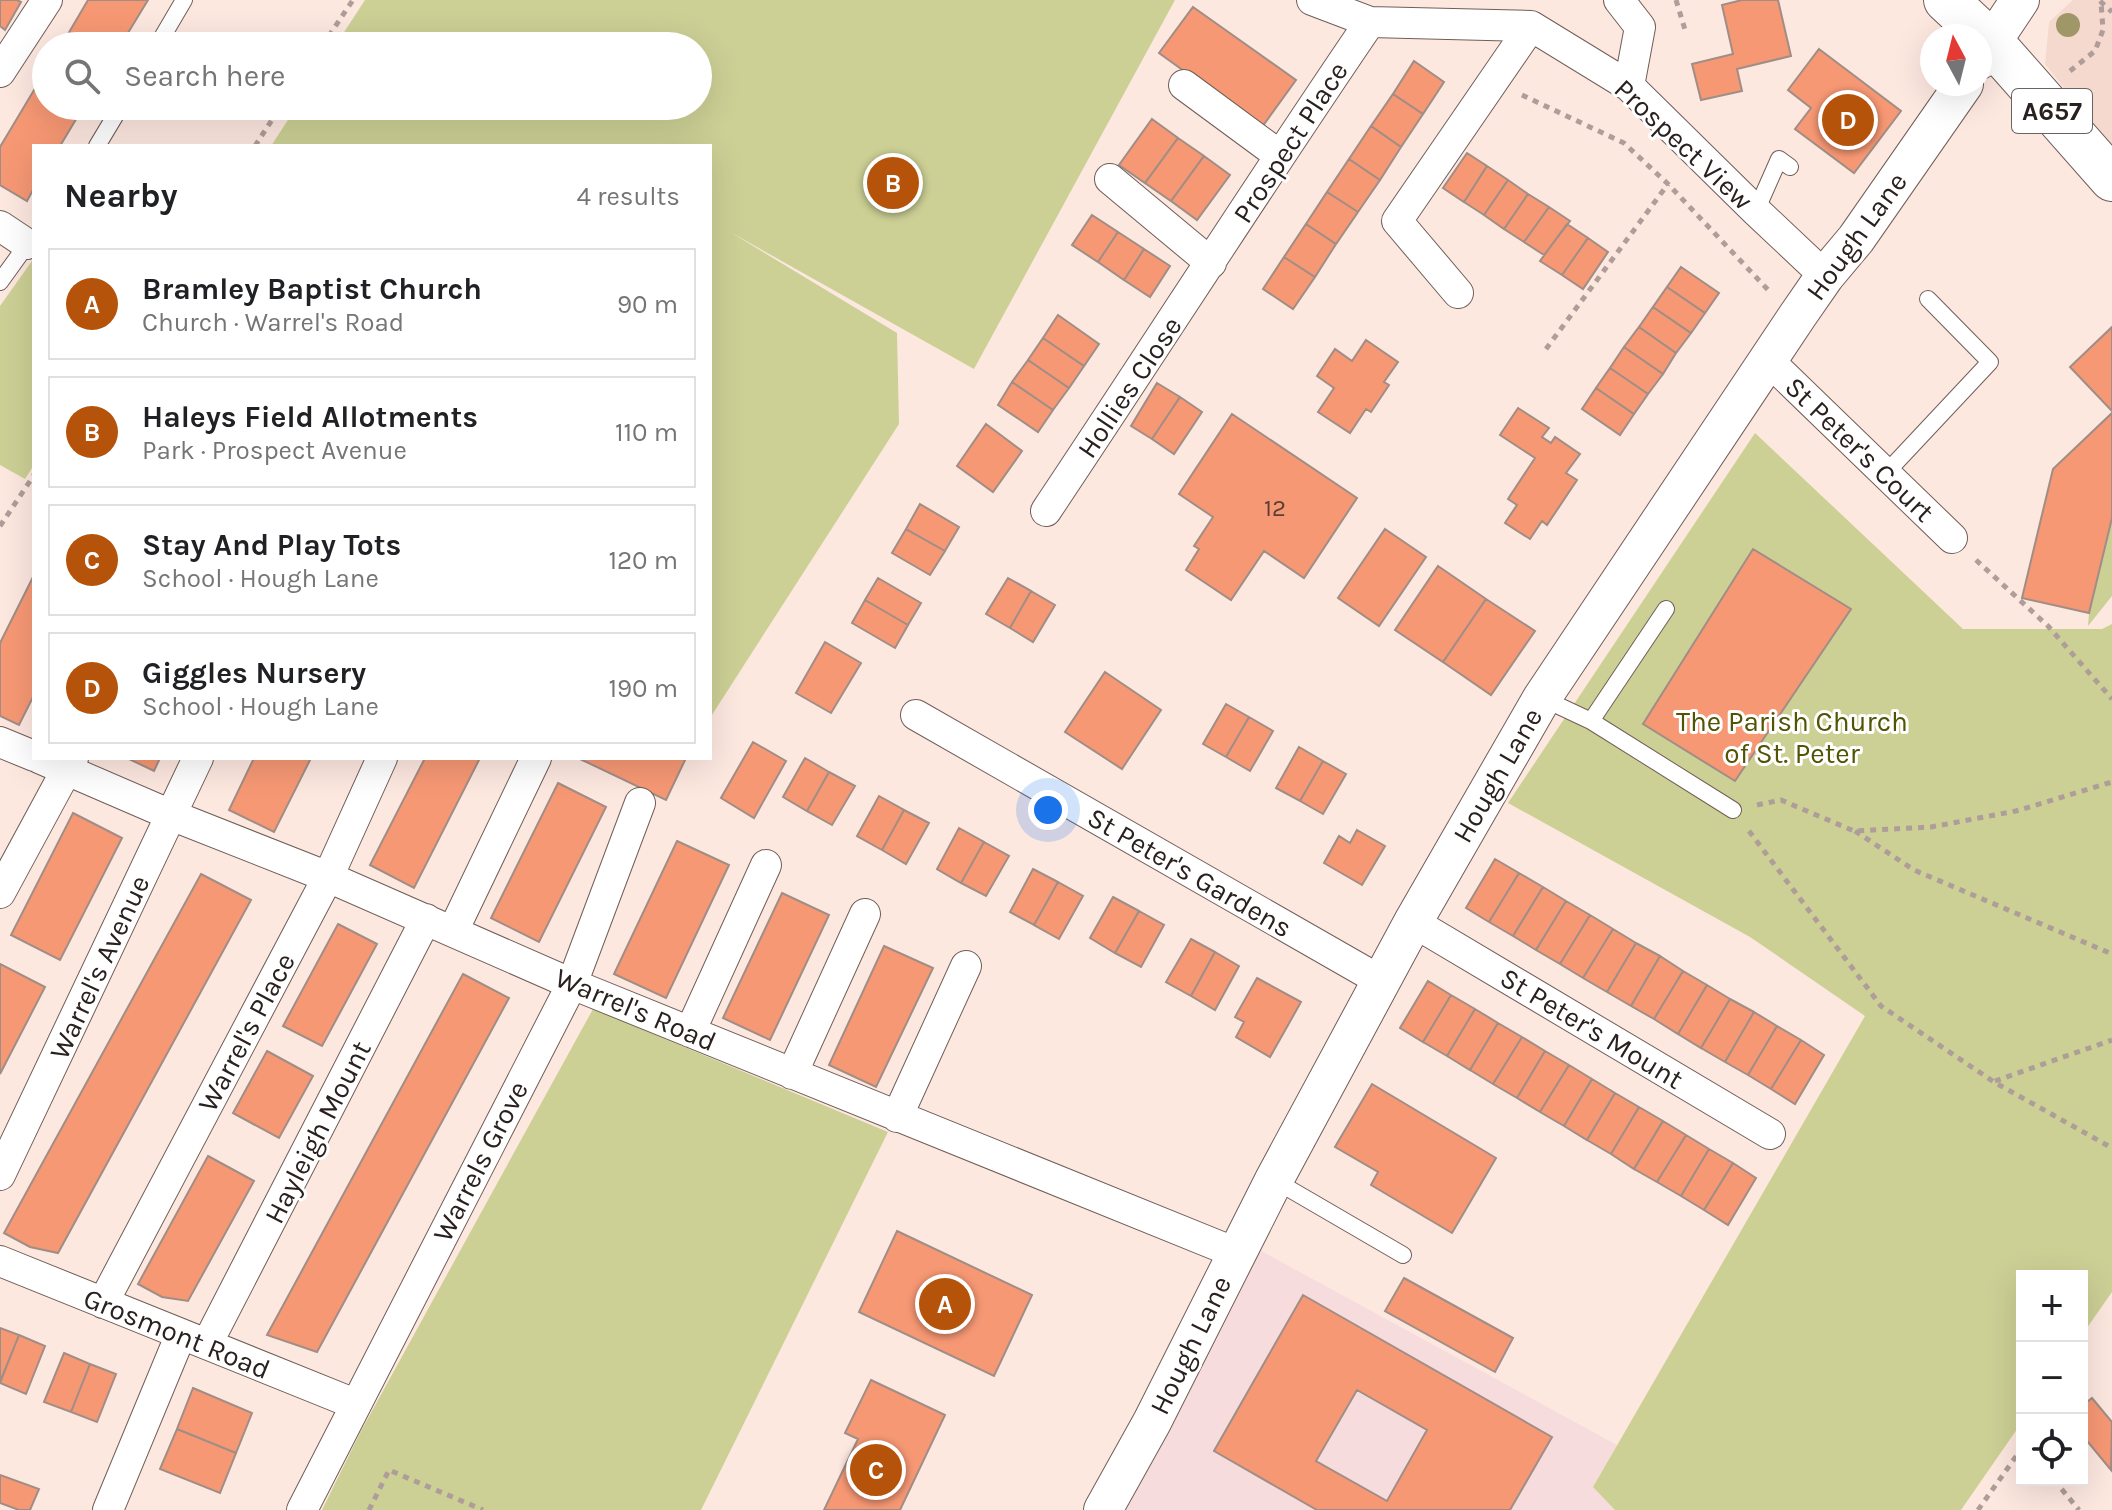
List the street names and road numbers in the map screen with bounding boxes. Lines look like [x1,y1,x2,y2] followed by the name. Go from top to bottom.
[1226,55,1355,229] street label: Prospect Place
[1608,72,1760,217] street label: Prospect View
[2012,89,2092,133] road number: A657
[1799,166,1914,307] street label: Hough Lane
[1070,310,1189,464] street label: Hollies Close
[1778,370,1941,529] street label: St Peter's Court
[1446,702,1549,848] street label: Hough Lane
[1082,801,1298,944] street label: St Peter's Gardens
[42,870,157,1065] street label: Warrel's Avenue
[191,947,302,1117] street label: Warrel's Place
[550,961,721,1058] street label: Warrel's Road
[1494,961,1689,1096] street label: St Peter's Mount
[257,1035,378,1229] street label: Hayleigh Mount
[426,1076,535,1247] street label: Warrels Grove
[1143,1271,1238,1420] street label: Hough Lane
[79,1281,275,1386] street label: Grosmont Road

